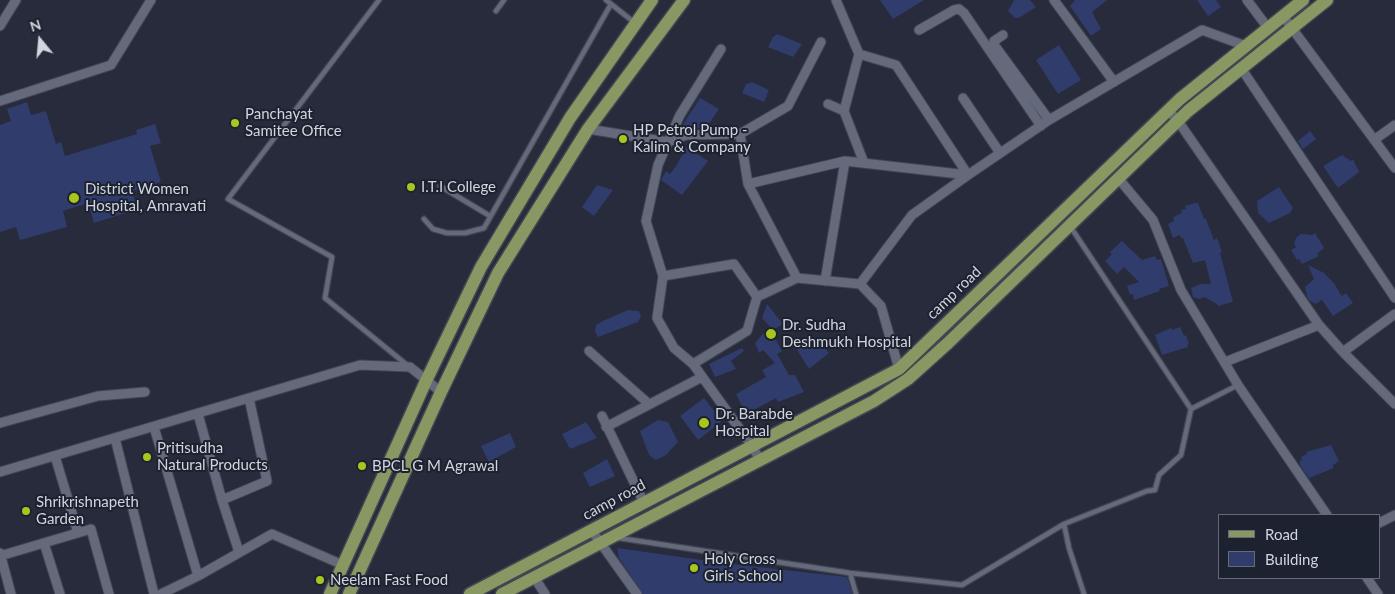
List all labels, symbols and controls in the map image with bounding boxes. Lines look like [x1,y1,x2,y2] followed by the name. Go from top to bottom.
[15,15,65,65] north arrow
[28,15,43,35] text: N
[245,105,342,140] place label: Panchayat Samitee Office
[229,117,241,129] marker: Panchayat Samitee Office
[633,121,751,156] place label: HP Petrol Pump - Kalim & Company
[617,133,629,145] marker: HP Petrol Pump - Kalim & Company
[421,178,496,196] place label: I.T.I College
[85,180,206,215] place label: District Women Hospital, Amravati
[405,181,417,193] marker: I.T.I College
[67,191,81,205] marker: District Women Hospital, Amravati
[923,263,985,323] street label: camp road
[782,316,911,351] place label: Dr. Sudha Deshmukh Hospital
[764,327,778,341] marker: Dr. Sudha Deshmukh Hospital
[715,405,793,440] place label: Dr. Barabde Hospital
[697,416,711,430] marker: Dr. Barabde Hospital
[157,439,268,474] place label: Pritisudha Natural Products
[141,451,153,463] marker: Pritisudha Natural Products
[372,457,498,475] place label: BPCL G M Agrawal
[356,460,368,472] marker: BPCL G M Agrawal
[579,476,649,524] street label: camp road
[36,493,139,528] place label: Shrikrishnapeth Garden
[20,505,32,517] marker: Shrikrishnapeth Garden
[1218,514,1380,579] legend
[1265,525,1298,543] text: Road
[704,550,782,585] place label: Holy Cross Girls School
[1265,550,1318,568] text: Building
[688,562,700,574] marker: Holy Cross Girls School
[330,571,448,589] place label: Neelam Fast Food
[314,574,326,586] marker: Neelam Fast Food

